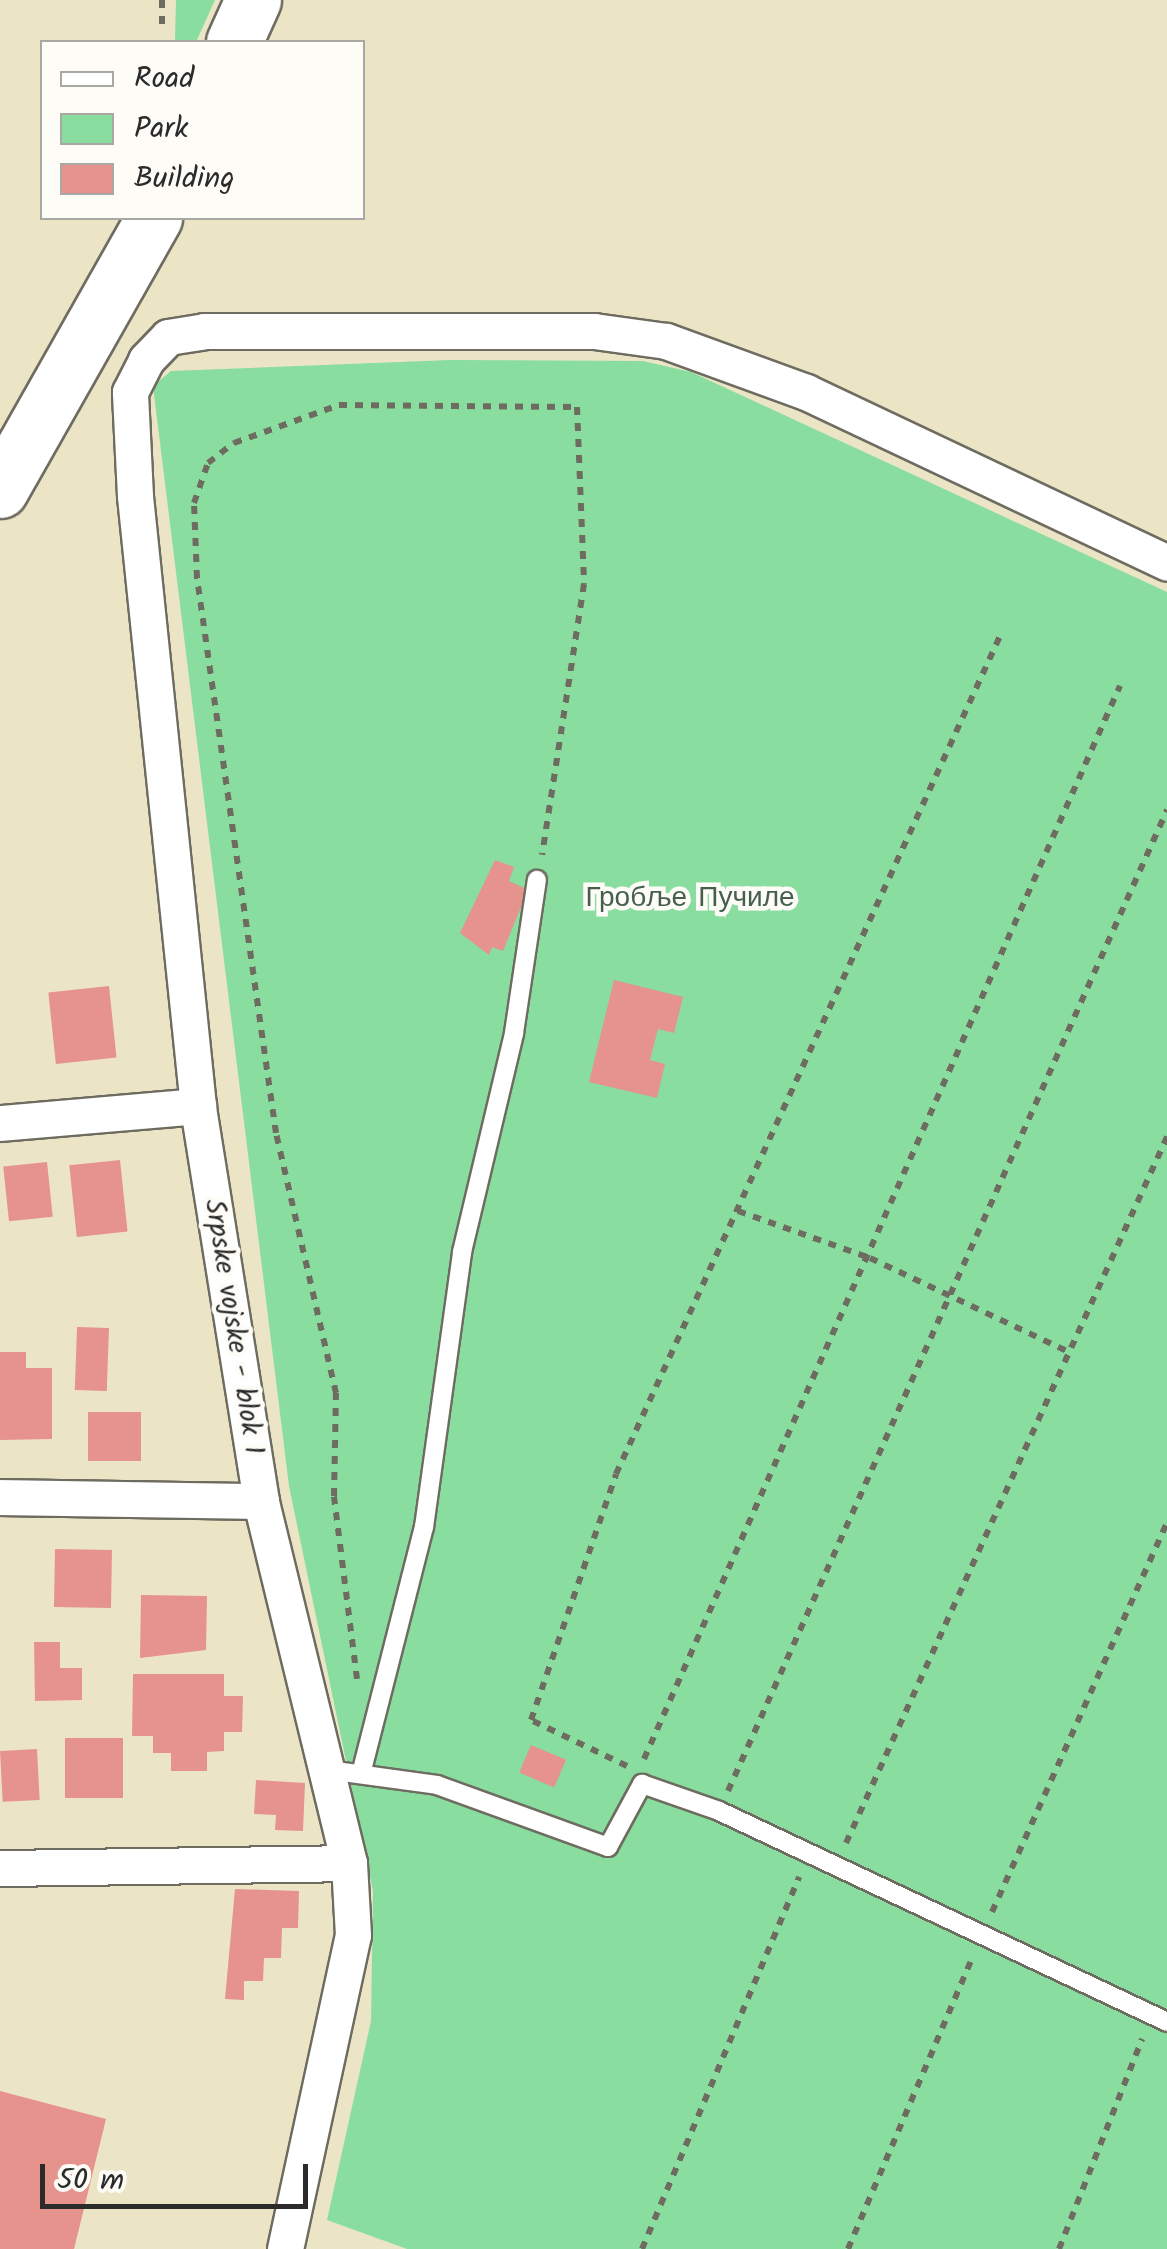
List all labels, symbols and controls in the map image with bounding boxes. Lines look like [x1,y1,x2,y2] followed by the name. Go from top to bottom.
[40,40,365,220] legend
[134,55,194,103] text: Road
[134,105,188,153] text: Park
[134,155,234,203] text: Building
[585,882,795,916] park label: Гробље Пучиле
[196,1197,270,1457] street label: Srpske vojske - blok 1
[45,2144,312,2206] scale bar
[57,2157,124,2205] text: 50 m

